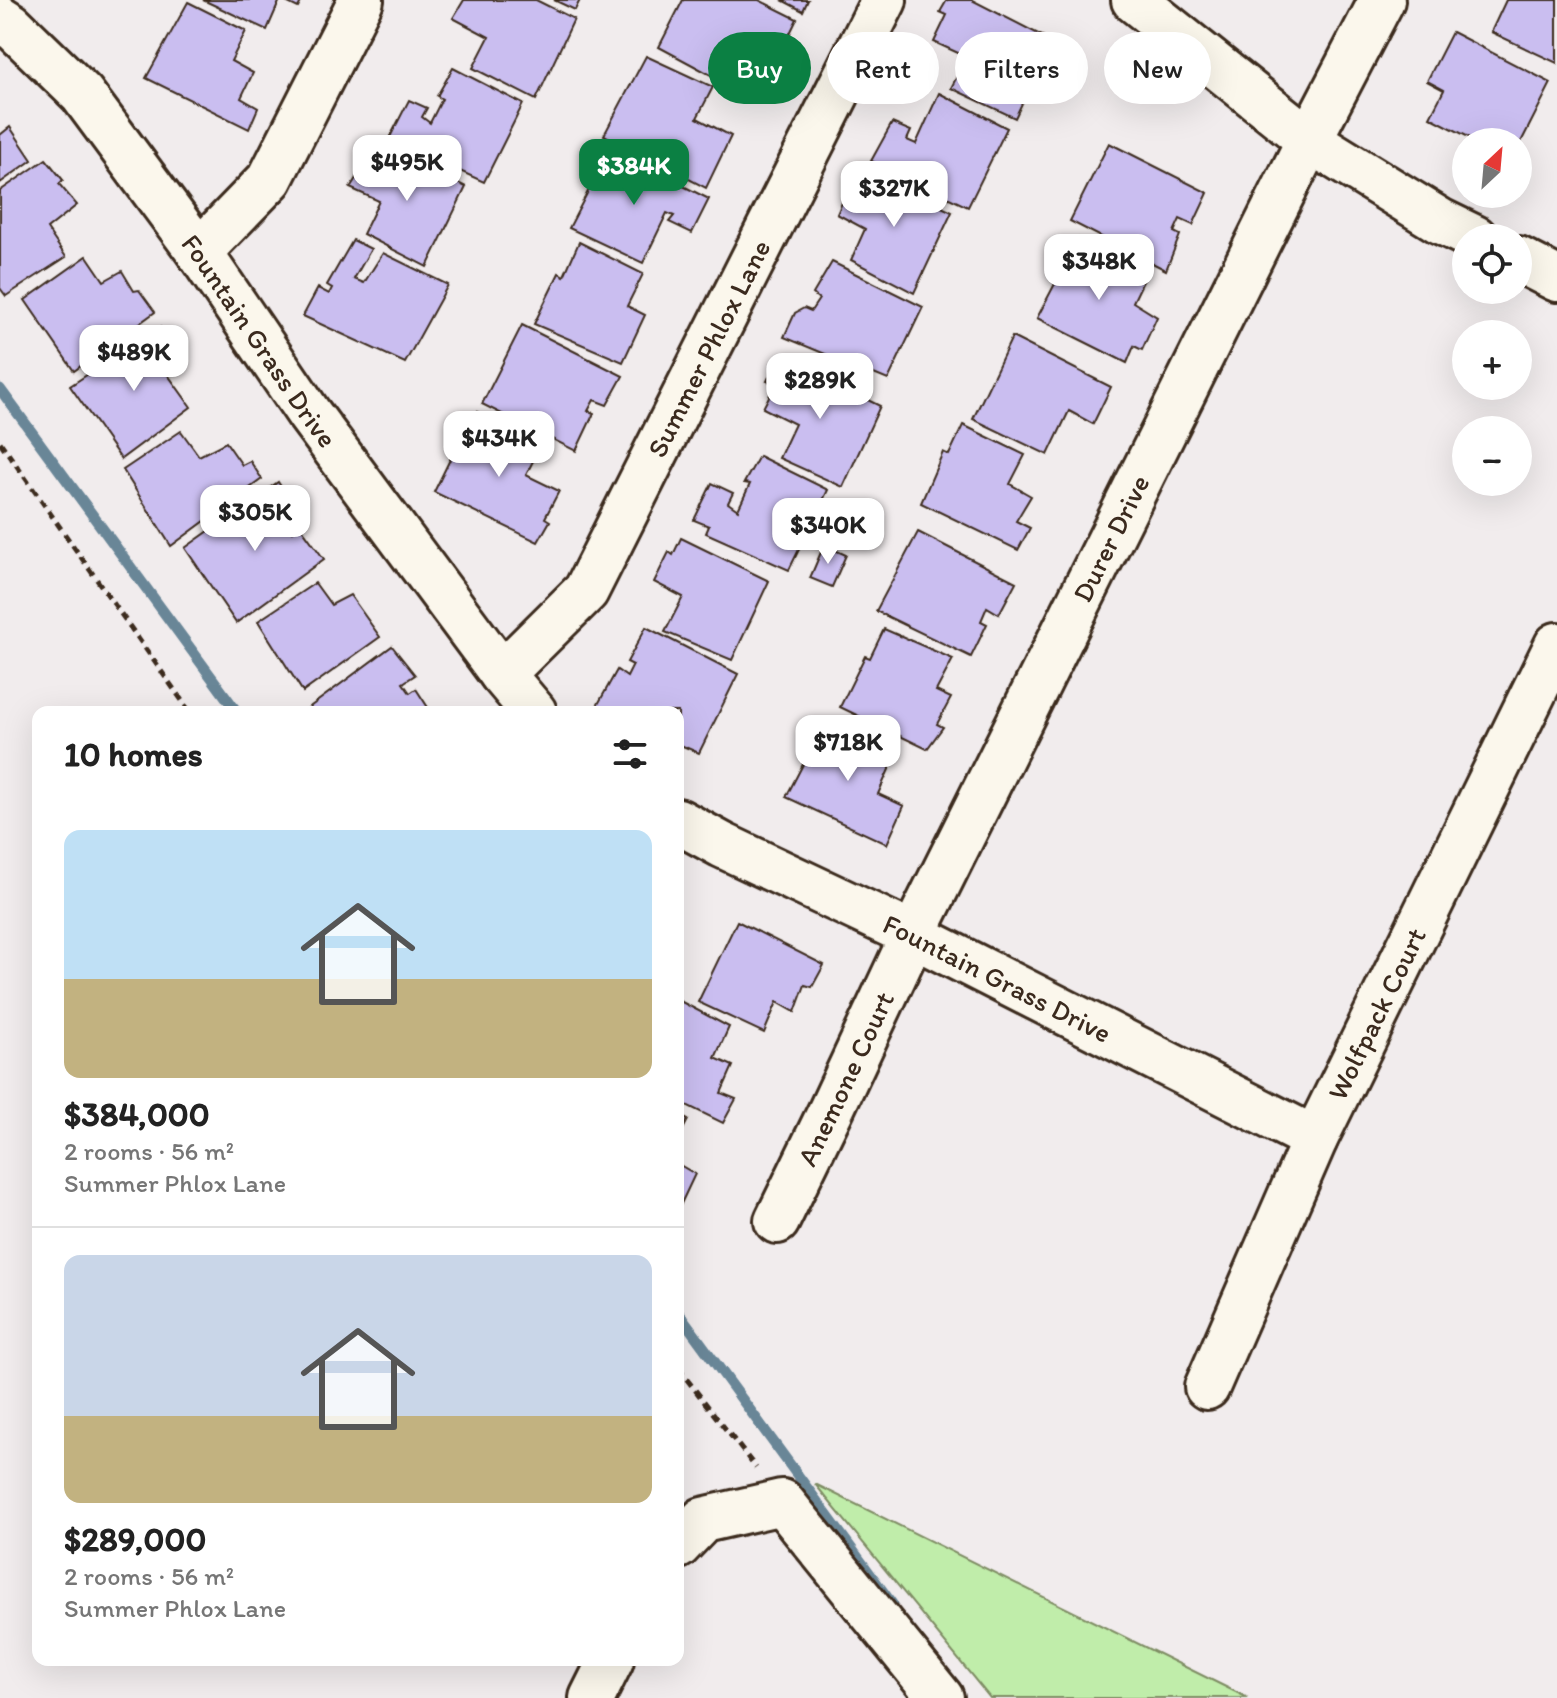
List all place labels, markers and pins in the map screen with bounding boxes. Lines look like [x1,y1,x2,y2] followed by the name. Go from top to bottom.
[351,135,463,203] pin: $495K
[578,139,690,207] pin: $384K
[838,161,950,229] pin: $327K
[1043,234,1155,302] pin: $348K
[78,325,190,393] pin: $489K
[764,353,876,421] pin: $289K
[443,411,555,479] pin: $434K
[199,485,311,553] pin: $305K
[772,498,884,566] pin: $340K
[792,715,904,783] pin: $718K

